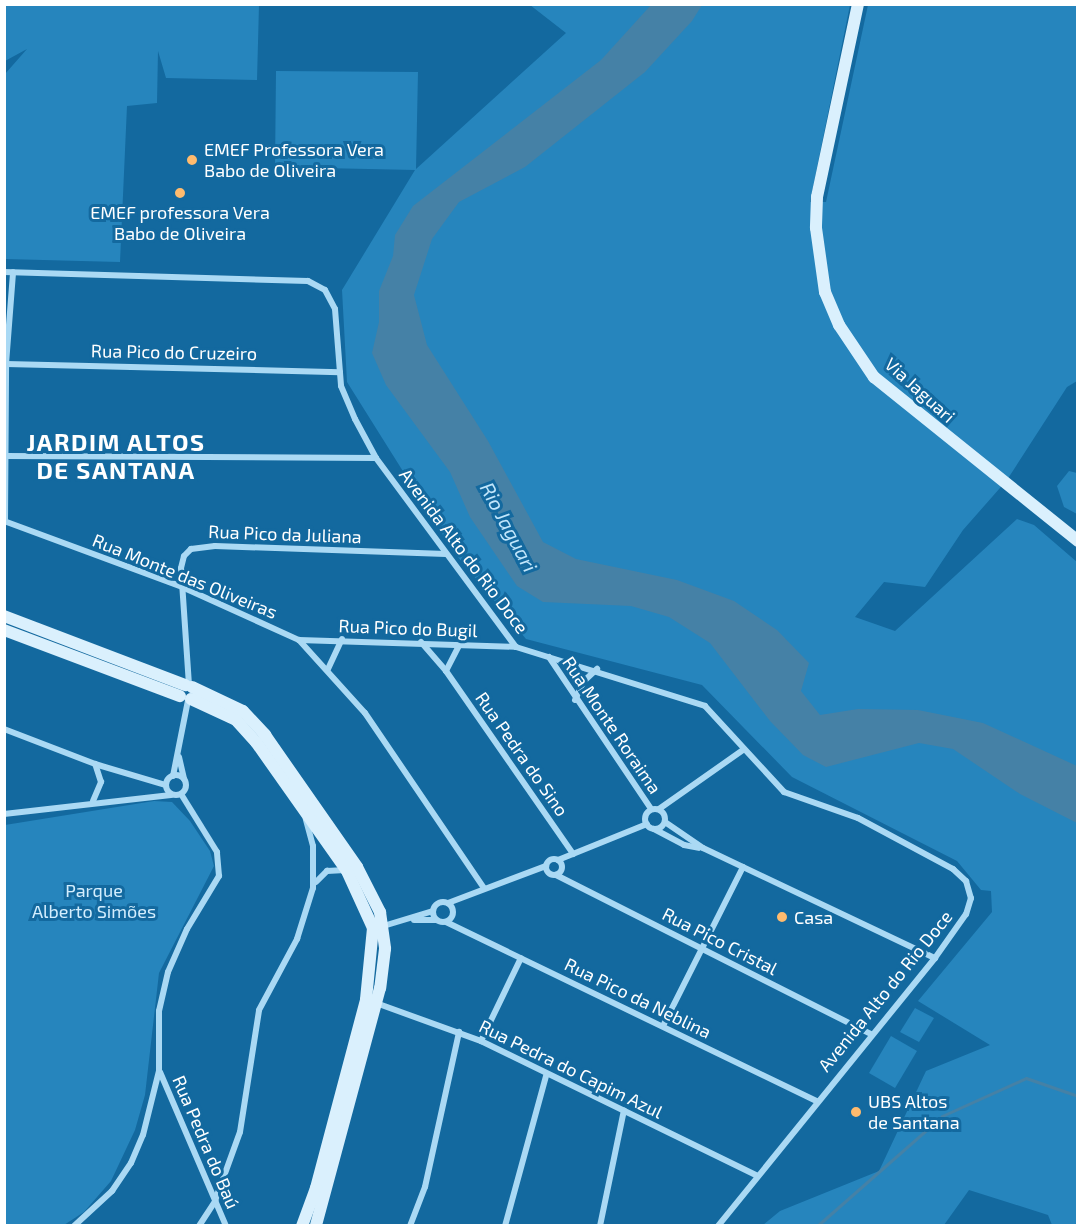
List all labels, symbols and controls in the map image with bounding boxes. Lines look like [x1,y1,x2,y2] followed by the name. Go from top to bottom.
[204,139,385,182] place label: EMEF Professora Vera Babo de Oliveira
[185,153,199,167] marker: EMEF Professora Vera Babo de Oliveira
[173,186,187,200] marker: EMEF professora Vera Babo de Oliveira
[90,202,270,244] place label: EMEF professora Vera Babo de Oliveira
[91,340,257,364] street label: Rua Pico do Cruzeiro
[880,353,960,427] street label: Via Jaguari
[26,428,206,484] district label: JARDIM ALTOS DE SANTANA
[395,464,533,638] street label: Avenida Alto do Rio Doce
[475,478,543,576] water label: Rio Jaguari
[208,521,362,547] street label: Rua Pico da Juliana
[89,529,281,623] street label: Rua Monte das Oliveiras
[338,615,478,641] street label: Rua Pico do Bugil
[558,652,666,798] street label: Rua Monte Roraima
[471,688,573,820] street label: Rua Pedra do Sino
[32,880,156,922] park label: Parque Alberto Simões
[659,903,781,979] street label: Rua Pico Cristal
[794,906,833,928] place label: Casa
[813,906,957,1076] street label: Avenida Alto do Rio Doce
[775,910,789,924] marker: Casa
[561,953,715,1043] street label: Rua Pico da Neblina
[475,1015,667,1123] street label: Rua Pedra do Capim Azul
[168,1072,244,1212] street label: Rua Pedra do Baú
[868,1091,960,1134] place label: UBS Altos de Santana
[849,1105,863,1119] marker: UBS Altos de Santana

